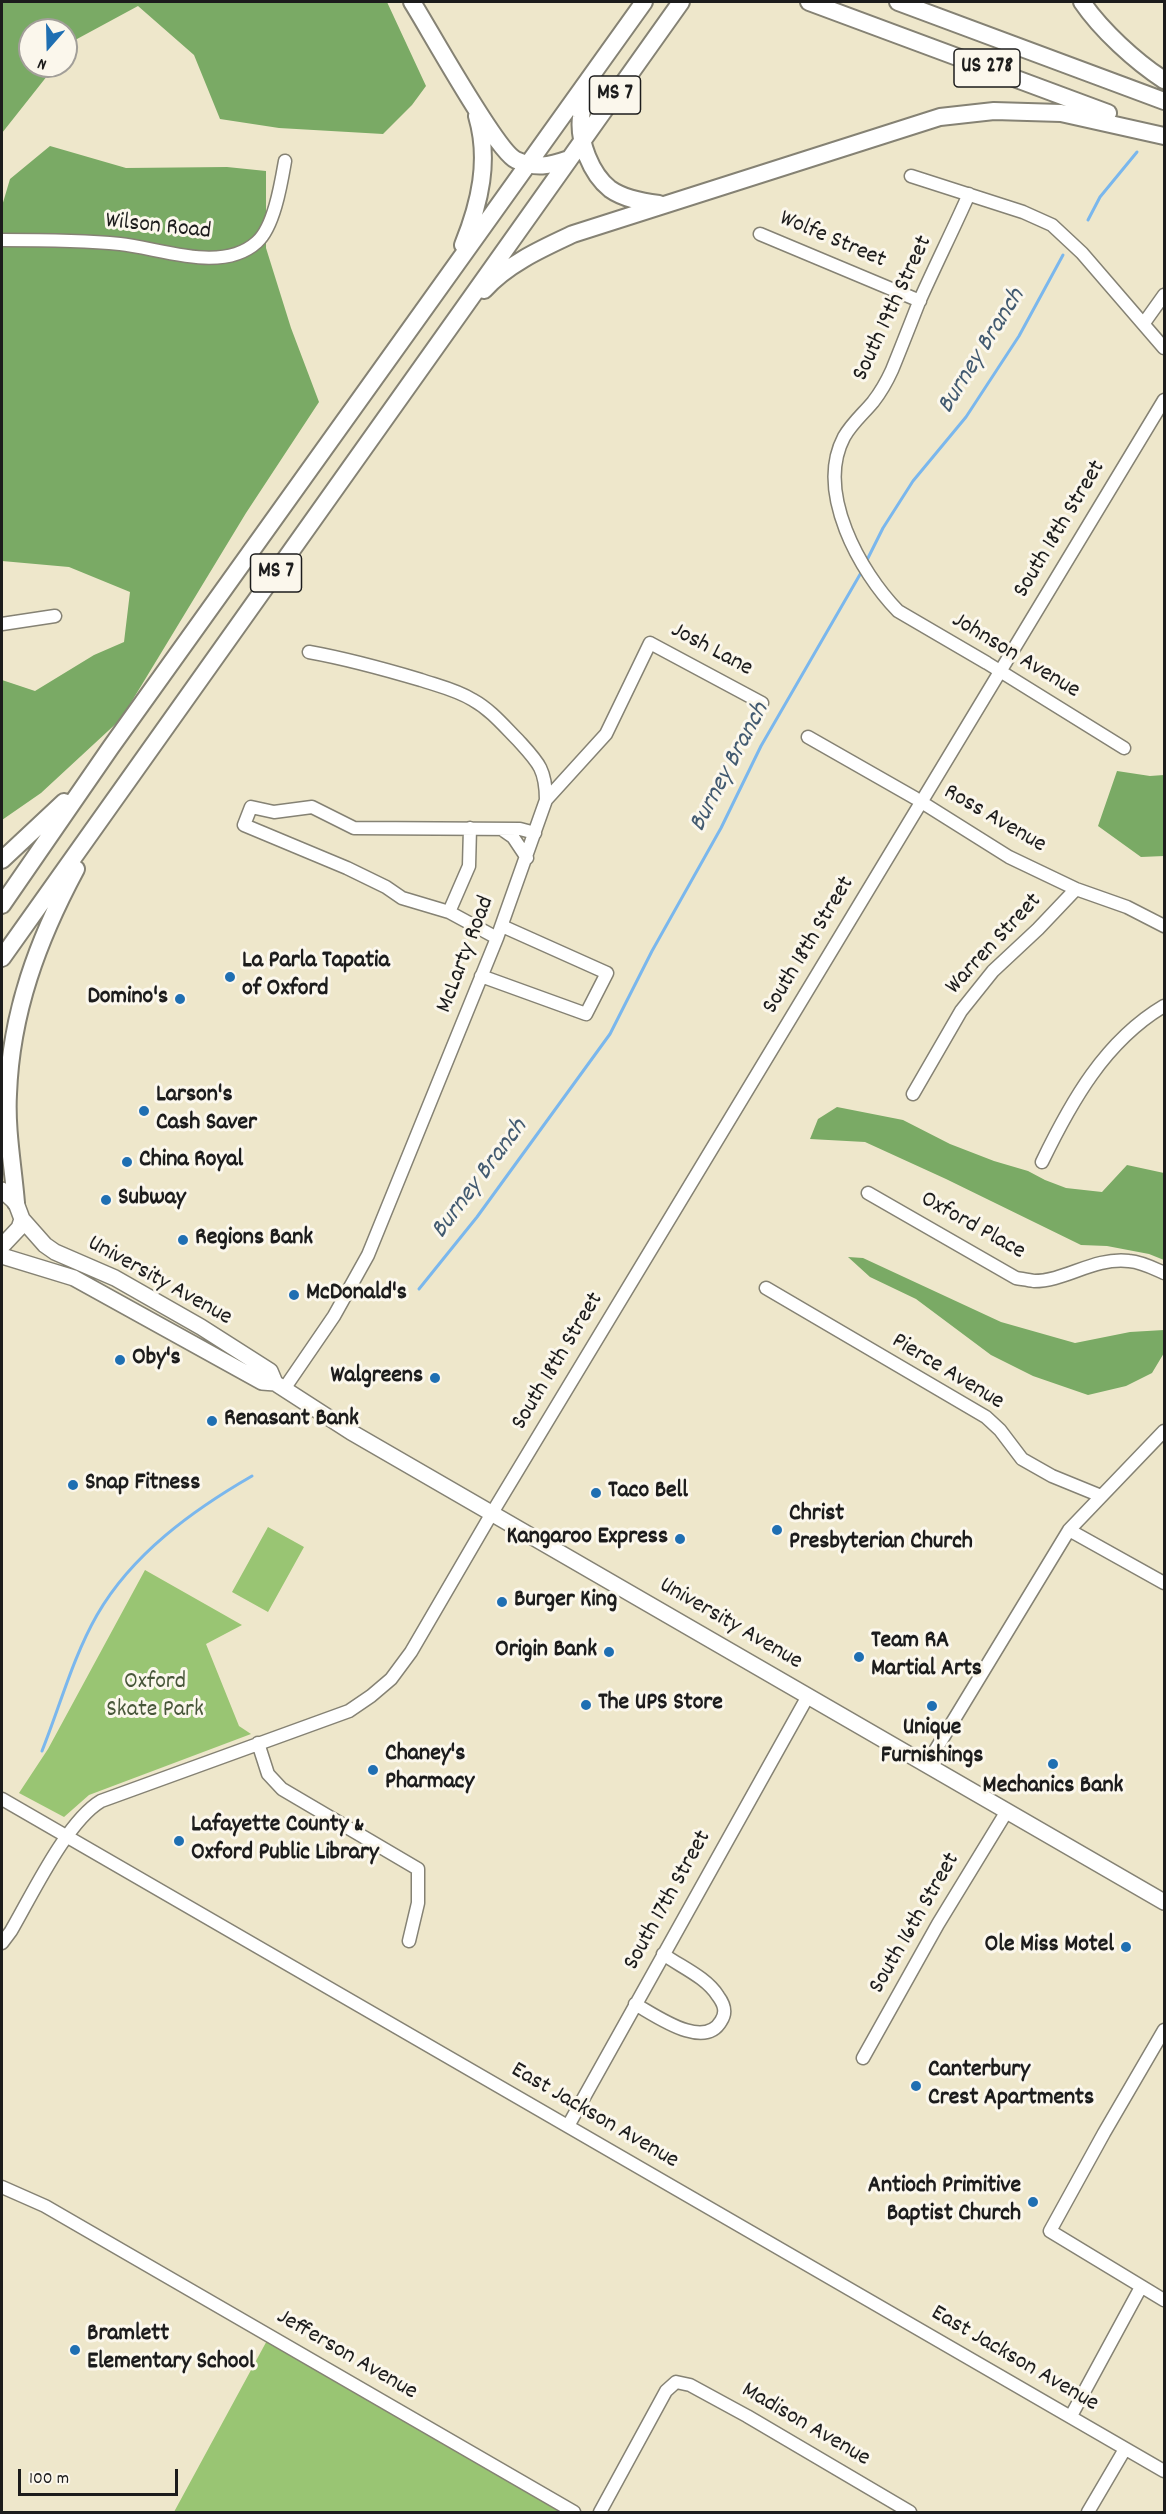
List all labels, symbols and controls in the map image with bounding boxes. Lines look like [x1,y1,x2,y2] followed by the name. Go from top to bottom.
[18,18,78,78] north arrow
[954,49,1020,87] road number: US 278
[35,51,50,76] text: N
[590,76,640,114] road number: MS 7
[774,206,890,276] street label: Wolfe Street
[104,208,212,248] street label: Wilson Road
[848,232,940,386] street label: South 19th Street
[932,284,1034,420] water label: Burney Branch
[1009,456,1113,604] street label: South 18th Street
[250,554,302,592] road number: MS 7
[946,607,1084,707] street label: Johnson Avenue
[665,617,757,685] street label: Josh Lane
[684,698,778,838] water label: Burney Branch
[938,779,1050,861] street label: Ross Avenue
[758,872,862,1020] street label: South 18th Street
[941,888,1049,1002] street label: Warren Street
[432,893,502,1017] street label: McLarty Road
[242,949,390,1005] place label: La Parla Tapatia of Oxford
[223,970,237,984] marker: La Parla Tapatia of Oxford
[87,985,168,1013] place label: Domino's
[173,992,187,1006] marker: Domino's
[156,1083,257,1139] place label: Larson's Cash Saver
[137,1104,151,1118] marker: Larson's Cash Saver
[426,1114,536,1246] water label: Burney Branch
[139,1148,243,1176] place label: China Royal
[120,1155,134,1169] marker: China Royal
[118,1186,186,1214] place label: Subway
[914,1186,1030,1268] street label: Oxford Place
[99,1193,113,1207] marker: Subway
[195,1226,313,1254] place label: Regions Bank
[82,1230,236,1334] street label: University Avenue
[176,1233,190,1247] marker: Regions Bank
[306,1281,407,1309] place label: McDonald's
[287,1288,301,1302] marker: McDonald's
[507,1288,611,1436] street label: South 18th Street
[886,1328,1008,1418] street label: Pierce Avenue
[132,1346,181,1374] place label: Oby's
[113,1353,127,1367] marker: Oby's
[331,1364,423,1392] place label: Walgreens
[428,1371,442,1385] marker: Walgreens
[224,1407,359,1435] place label: Renasant Bank
[205,1414,219,1428] marker: Renasant Bank
[85,1471,200,1499] place label: Snap Fitness
[66,1478,80,1492] marker: Snap Fitness
[608,1479,688,1507] place label: Taco Bell
[589,1486,603,1500] marker: Taco Bell
[789,1502,973,1558] place label: Christ Presbyterian Church
[770,1523,784,1537] marker: Christ Presbyterian Church
[507,1525,668,1553] place label: Kangaroo Express
[673,1532,687,1546] marker: Kangaroo Express
[653,1572,807,1678] street label: University Avenue
[514,1588,617,1616] place label: Burger King
[495,1595,509,1609] marker: Burger King
[871,1629,982,1685] place label: Team RA Martial Arts
[495,1638,597,1666] place label: Origin Bank
[602,1645,616,1659] marker: Origin Bank
[852,1650,866,1664] marker: Team RA Martial Arts
[106,1670,204,1726] park label: Oxford Skate Park
[598,1691,723,1719] place label: The UPS Store
[579,1698,593,1712] marker: The UPS Store
[925,1699,939,1713] marker: Unique Furnishings
[881,1716,983,1772] place label: Unique Furnishings
[385,1742,474,1798] place label: Chaney's Pharmacy
[1046,1757,1060,1771] marker: Mechanics Bank
[366,1763,380,1777] marker: Chaney's Pharmacy
[983,1774,1123,1802] place label: Mechanics Bank
[191,1813,379,1869] place label: Lafayette County & Oxford Public Library
[619,1826,719,1976] street label: South 17th Street
[172,1834,186,1848] marker: Lafayette County & Oxford Public Library
[864,1849,968,1999] street label: South 16th Street
[984,1933,1114,1961] place label: Ole Miss Motel
[1119,1940,1133,1954] marker: Ole Miss Motel
[505,2057,683,2177] street label: East Jackson Avenue
[928,2058,1094,2114] place label: Canterbury Crest Apartments
[909,2079,923,2093] marker: Canterbury Crest Apartments
[868,2174,1021,2230] place label: Antioch Primitive Baptist Church
[1026,2195,1040,2209] marker: Antioch Primitive Baptist Church
[925,2300,1103,2420] street label: East Jackson Avenue
[270,2304,422,2408] street label: Jefferson Avenue
[87,2322,255,2378] place label: Bramlett Elementary School
[68,2343,82,2357] marker: Bramlett Elementary School
[735,2378,875,2474] street label: Madison Avenue
[21,2457,182,2495] scale bar
[29,2467,69,2492] text: 100 m

